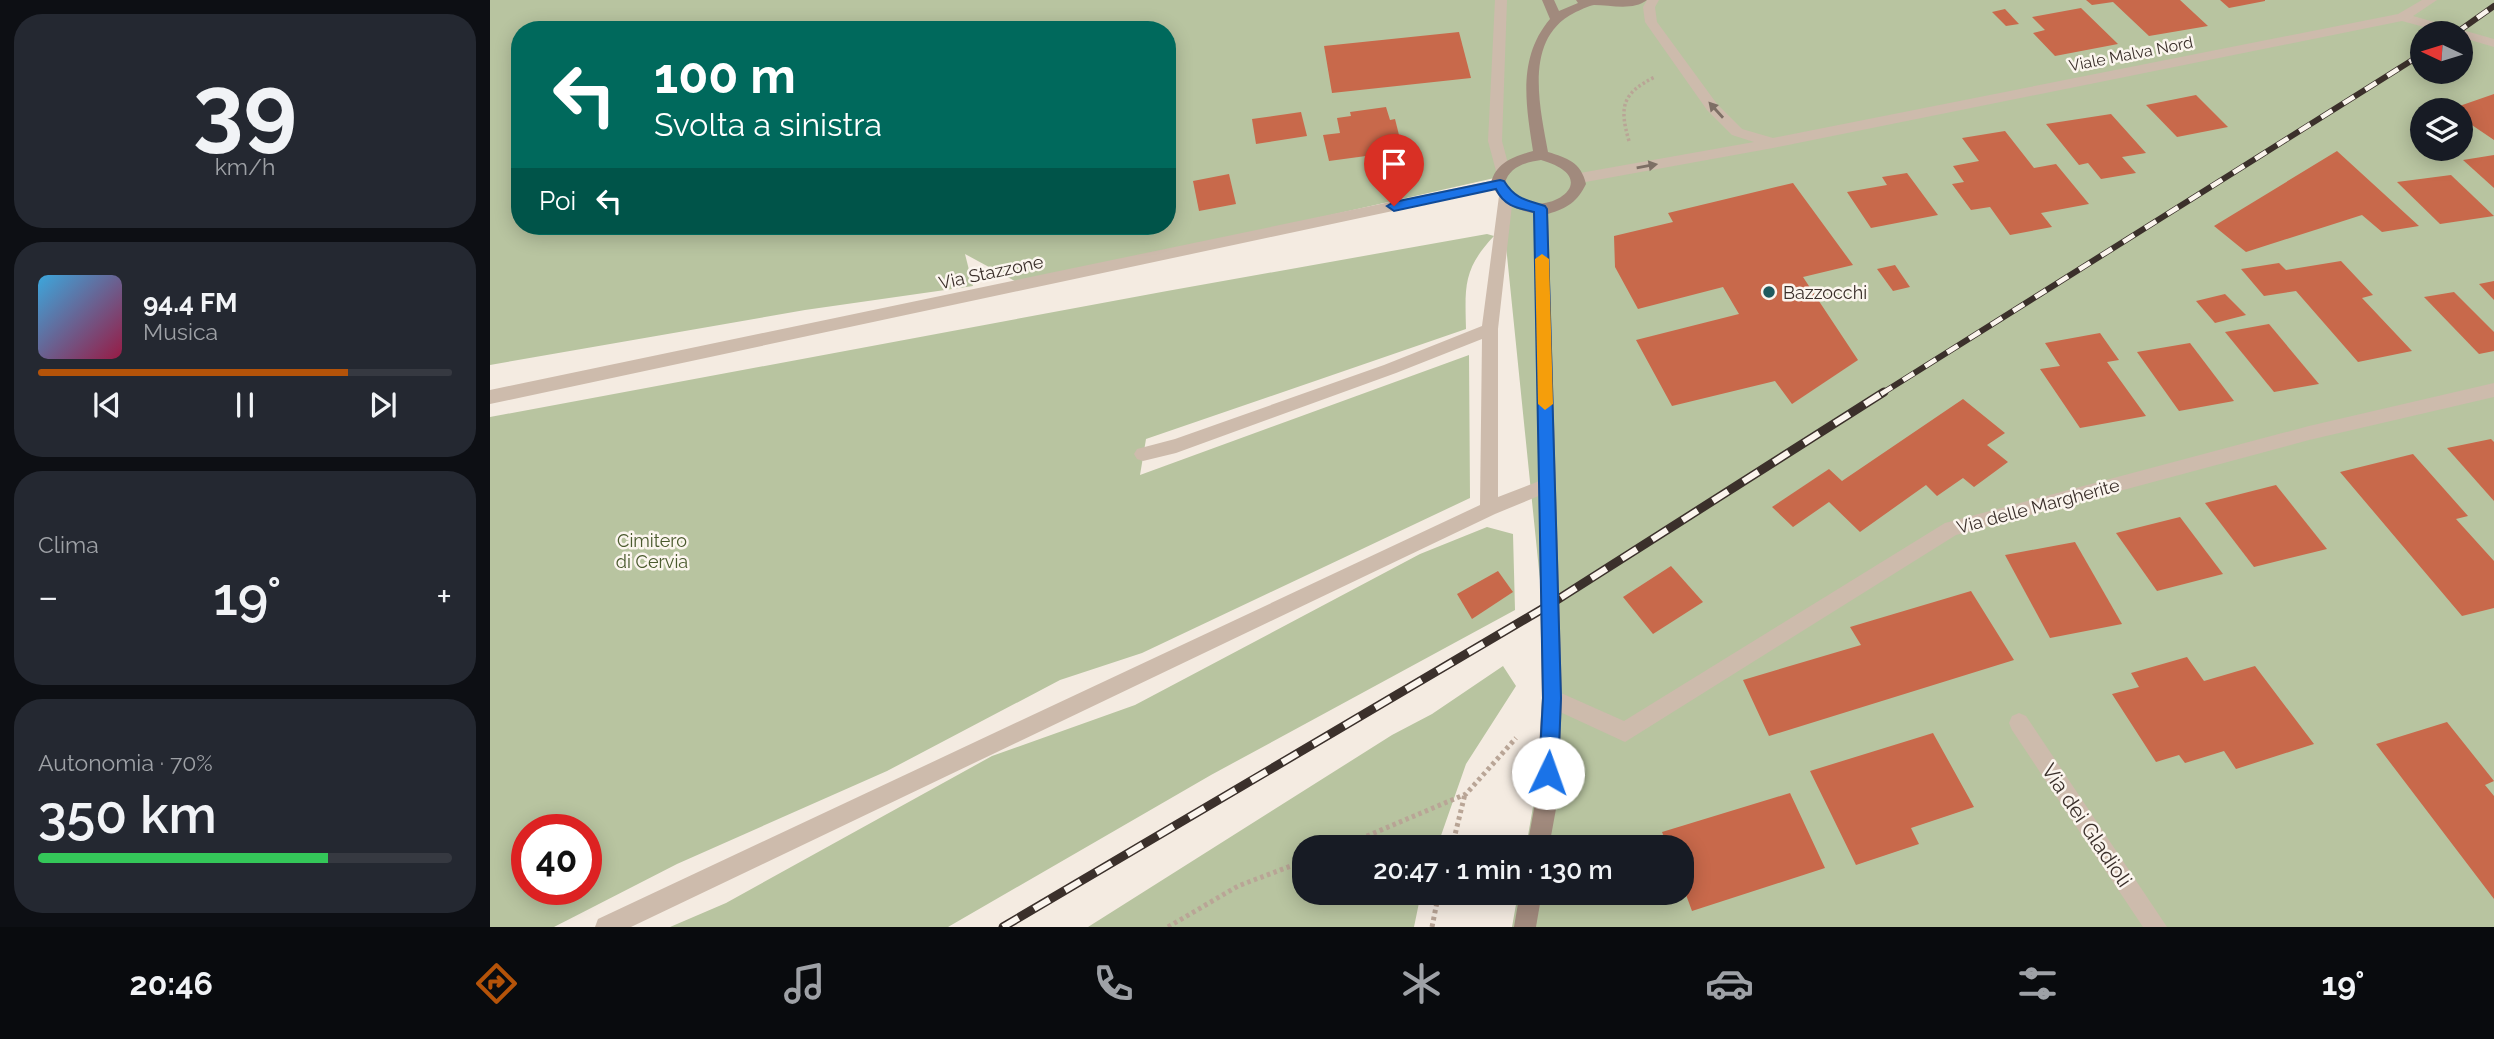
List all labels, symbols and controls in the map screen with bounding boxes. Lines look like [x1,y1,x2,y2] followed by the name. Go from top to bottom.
[2410,21,2473,84] north arrow
[2410,21,2473,161] map controls
[2067,33,2195,75] street label: Viale Malva Nord
[654,47,796,104] text: 100 m
[539,49,630,140] icon: left
[193,54,297,161] text: 39
[2410,98,2473,161] button: layers
[1708,101,1724,119] one-way arrow
[654,106,882,143] text: Svolta a sinistra
[1364,134,1424,206] pin
[1375,145,1413,183] icon: arrive
[215,153,275,180] text: km/h
[1636,160,1658,171] one-way arrow
[590,182,628,220] icon: left
[539,186,576,216] text: Poi
[937,251,1046,293] street label: Via Stazzone
[1783,282,1867,303] place label: Bazzocchi
[1761,284,1777,300] marker: Bazzocchi
[143,288,238,318] text: 94.4 FM
[143,318,218,345] text: Musica
[88,386,126,424] icon: previous
[226,386,264,424] icon: pause
[364,386,402,424] icon: next
[1954,474,2122,538] street label: Via delle Margherite
[616,530,688,572] park label: Cimitero di Cervia
[38,531,99,558] text: Clima
[213,566,281,627] text: 19°
[38,574,58,619] text: −
[436,574,452,619] text: +
[1511,736,1585,810] position arrow
[38,749,213,776] text: Autonomia · 70%
[2036,758,2138,892] street label: Via dei Gladioli
[38,784,217,845] text: 350 km
[511,814,602,905] speed limit sign: 40
[1373,855,1613,885] text: 20:47 · 1 min · 130 m
[472,959,521,1008] icon: directions
[780,959,829,1008] icon: music
[1089,959,1138,1008] icon: phone
[1397,959,1446,1008] icon: climate
[1705,959,1754,1008] icon: car
[2013,959,2062,1008] icon: filters
[130,965,213,1002] text: 20:46
[2321,965,2364,1002] text: 19°

